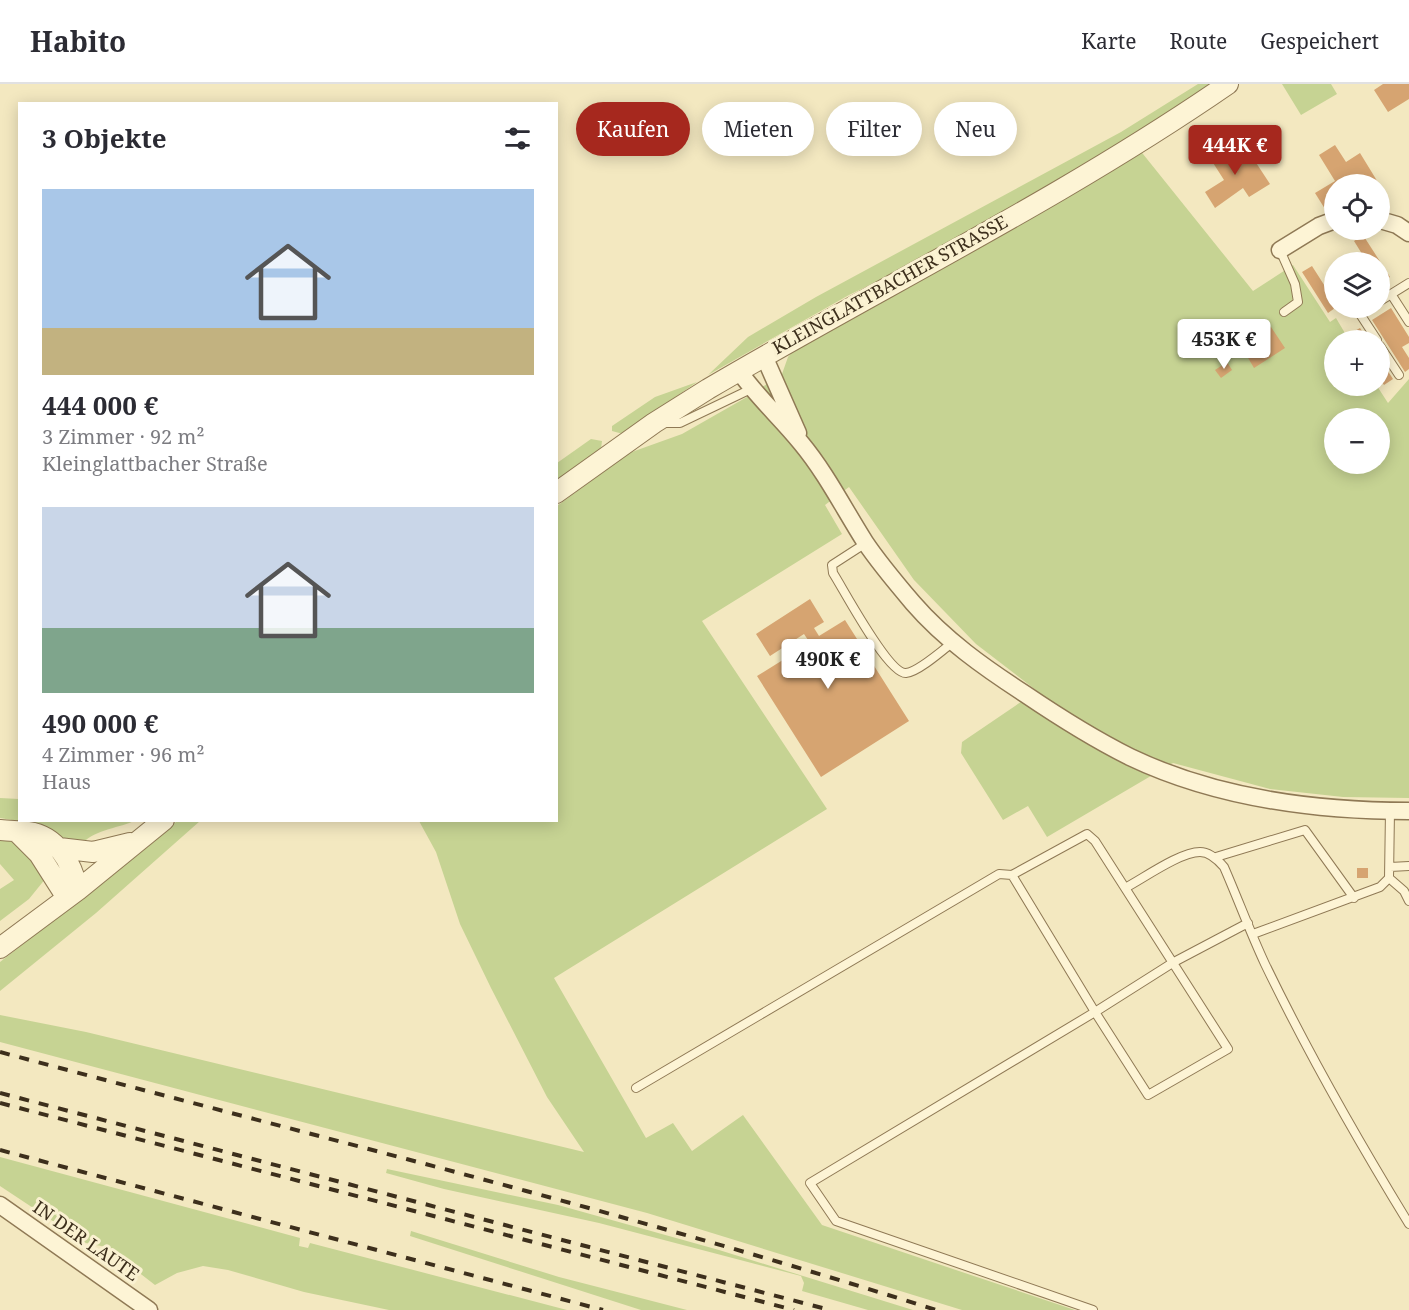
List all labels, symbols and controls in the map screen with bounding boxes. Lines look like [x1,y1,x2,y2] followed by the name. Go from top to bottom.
[30,22,126,60] text: Habito
[1081,27,1136,55] text: Karte
[1169,27,1227,55] text: Route
[1260,27,1379,55] text: Gespeichert
[576,102,690,156] chip: Kaufen
[702,102,814,156] chip: Mieten
[826,102,922,156] chip: Filter
[934,102,1017,156] chip: Neu
[42,120,167,156] text: 3 Objekte
[501,122,534,155] icon: filters
[1186,125,1284,176] pin: 444K €
[1203,131,1267,158] text: 444K €
[1324,174,1390,474] map controls
[1324,174,1390,240] button: locate
[768,209,1012,359] street label: KLEINGLATTBACHER STRASSE
[234,228,342,336] icon: home
[1324,252,1390,318] button: layers
[1175,319,1273,370] pin: 453K €
[1192,325,1256,352] text: 453K €
[1324,330,1390,396] button: +
[42,387,158,423] text: 444 000 €
[1324,408,1390,474] button: −
[42,423,204,450] text: 3 Zimmer · 92 m²
[42,450,268,477] text: Kleinglattbacher Straße
[234,546,342,654] icon: home
[779,639,877,690] pin: 490K €
[796,645,860,672] text: 490K €
[42,705,158,741] text: 490 000 €
[42,741,204,768] text: 4 Zimmer · 96 m²
[42,768,91,795] text: Haus
[29,1195,144,1286] street label: IN DER LAUTE

